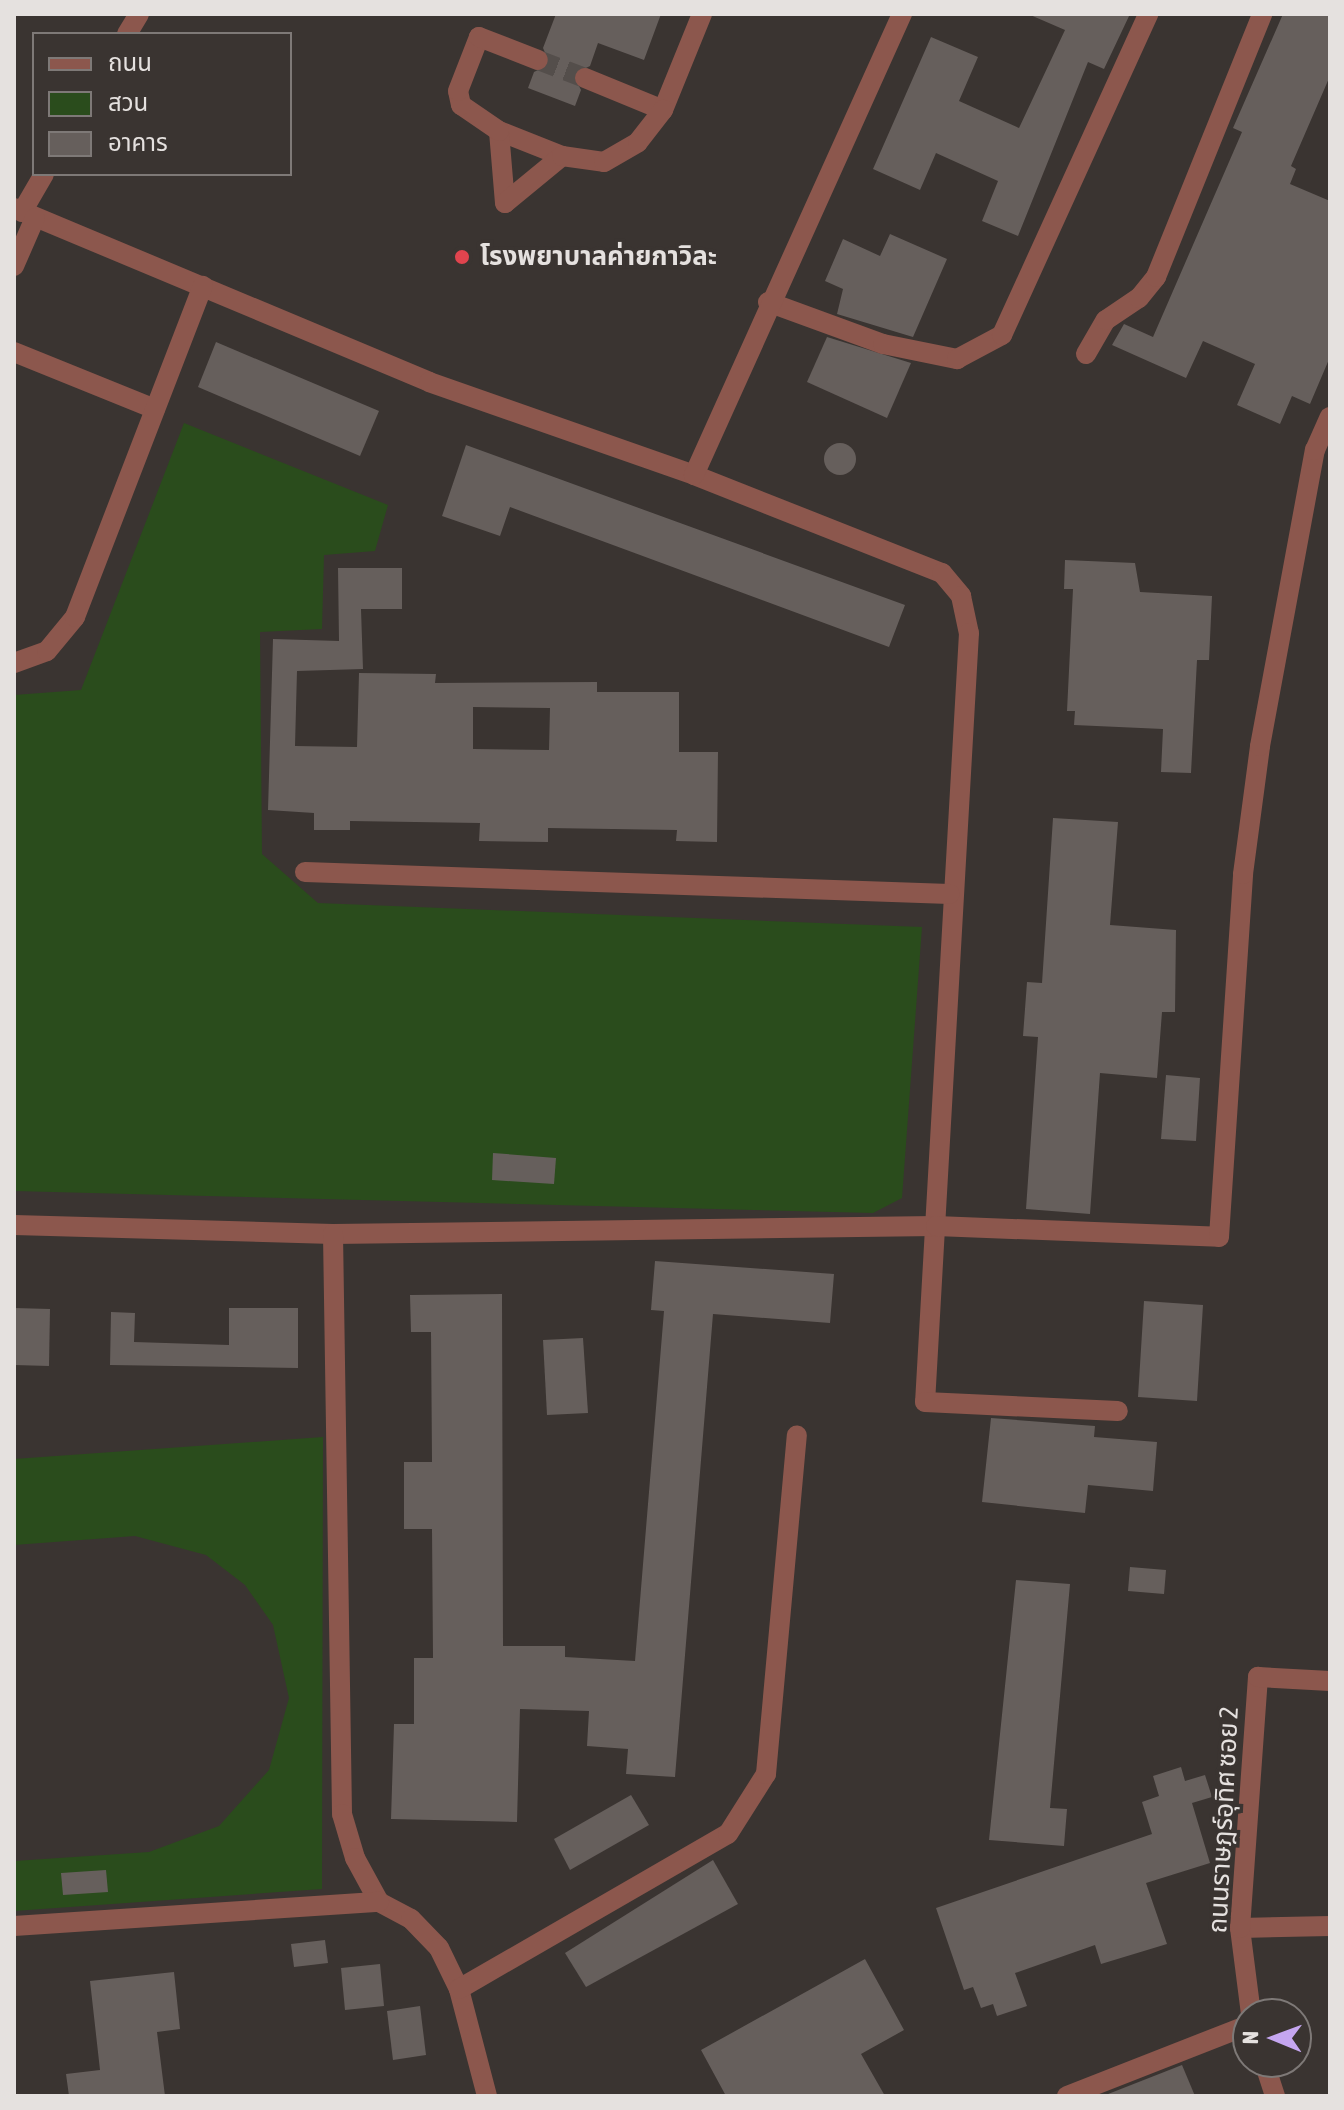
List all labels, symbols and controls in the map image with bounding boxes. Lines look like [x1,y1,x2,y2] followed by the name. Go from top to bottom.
[32,32,292,176] legend
[108,49,152,76] text: ถนน
[108,89,148,116] text: สวน
[108,129,168,156] text: อาคาร
[480,241,717,273] place label: โรงพยาบาลค่ายกาวิละ
[451,246,473,268] marker: โรงพยาบาลค่ายกาวิละ
[1202,1706,1246,1934] street label: ถนนราษฎร์อุทิศ ซอย 2
[1232,1998,1312,2078] north arrow
[1237,2031,1263,2044] text: N

